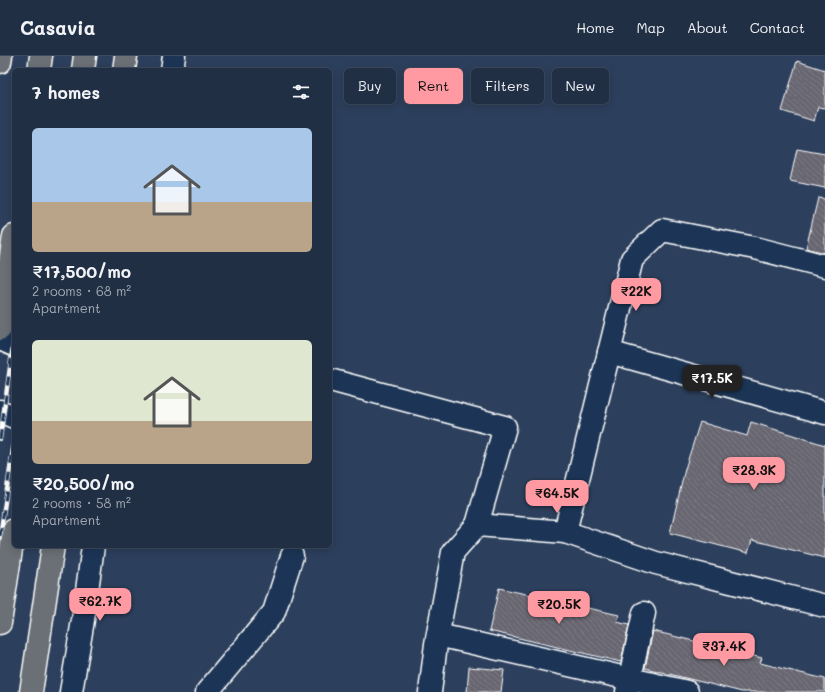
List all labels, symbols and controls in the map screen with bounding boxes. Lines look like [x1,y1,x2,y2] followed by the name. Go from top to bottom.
[20,15,95,40] text: Casavia
[576,18,614,37] text: Home
[636,18,665,37] text: Map
[687,18,728,37] text: About
[750,18,805,37] text: Contact
[344,68,396,104] chip: Buy
[404,68,463,104] chip: Rent
[471,68,544,104] chip: Filters
[552,68,609,104] chip: New
[32,81,100,103] text: 7 homes
[290,81,312,103] icon: filters
[136,154,208,226] icon: home
[32,260,131,282] text: ₹17,500/mo
[612,278,660,312] pin: ₹22K
[32,282,131,299] text: 2 rooms · 68 m²
[620,282,652,299] text: ₹22K
[32,299,101,316] text: Apartment
[679,365,745,399] pin: ₹17.5K
[136,366,208,438] icon: home
[691,369,733,386] text: ₹17.5K
[721,457,787,491] pin: ₹28.3K
[732,461,776,478] text: ₹28.3K
[32,472,134,494] text: ₹20,500/mo
[524,480,590,514] pin: ₹64.5K
[535,484,579,501] text: ₹64.5K
[32,494,131,511] text: 2 rooms · 58 m²
[32,511,101,528] text: Apartment
[67,588,133,622] pin: ₹62.7K
[526,591,592,625] pin: ₹20.5K
[78,592,122,609] text: ₹62.7K
[537,595,581,612] text: ₹20.5K
[691,633,757,667] pin: ₹37.4K
[702,637,746,654] text: ₹37.4K

